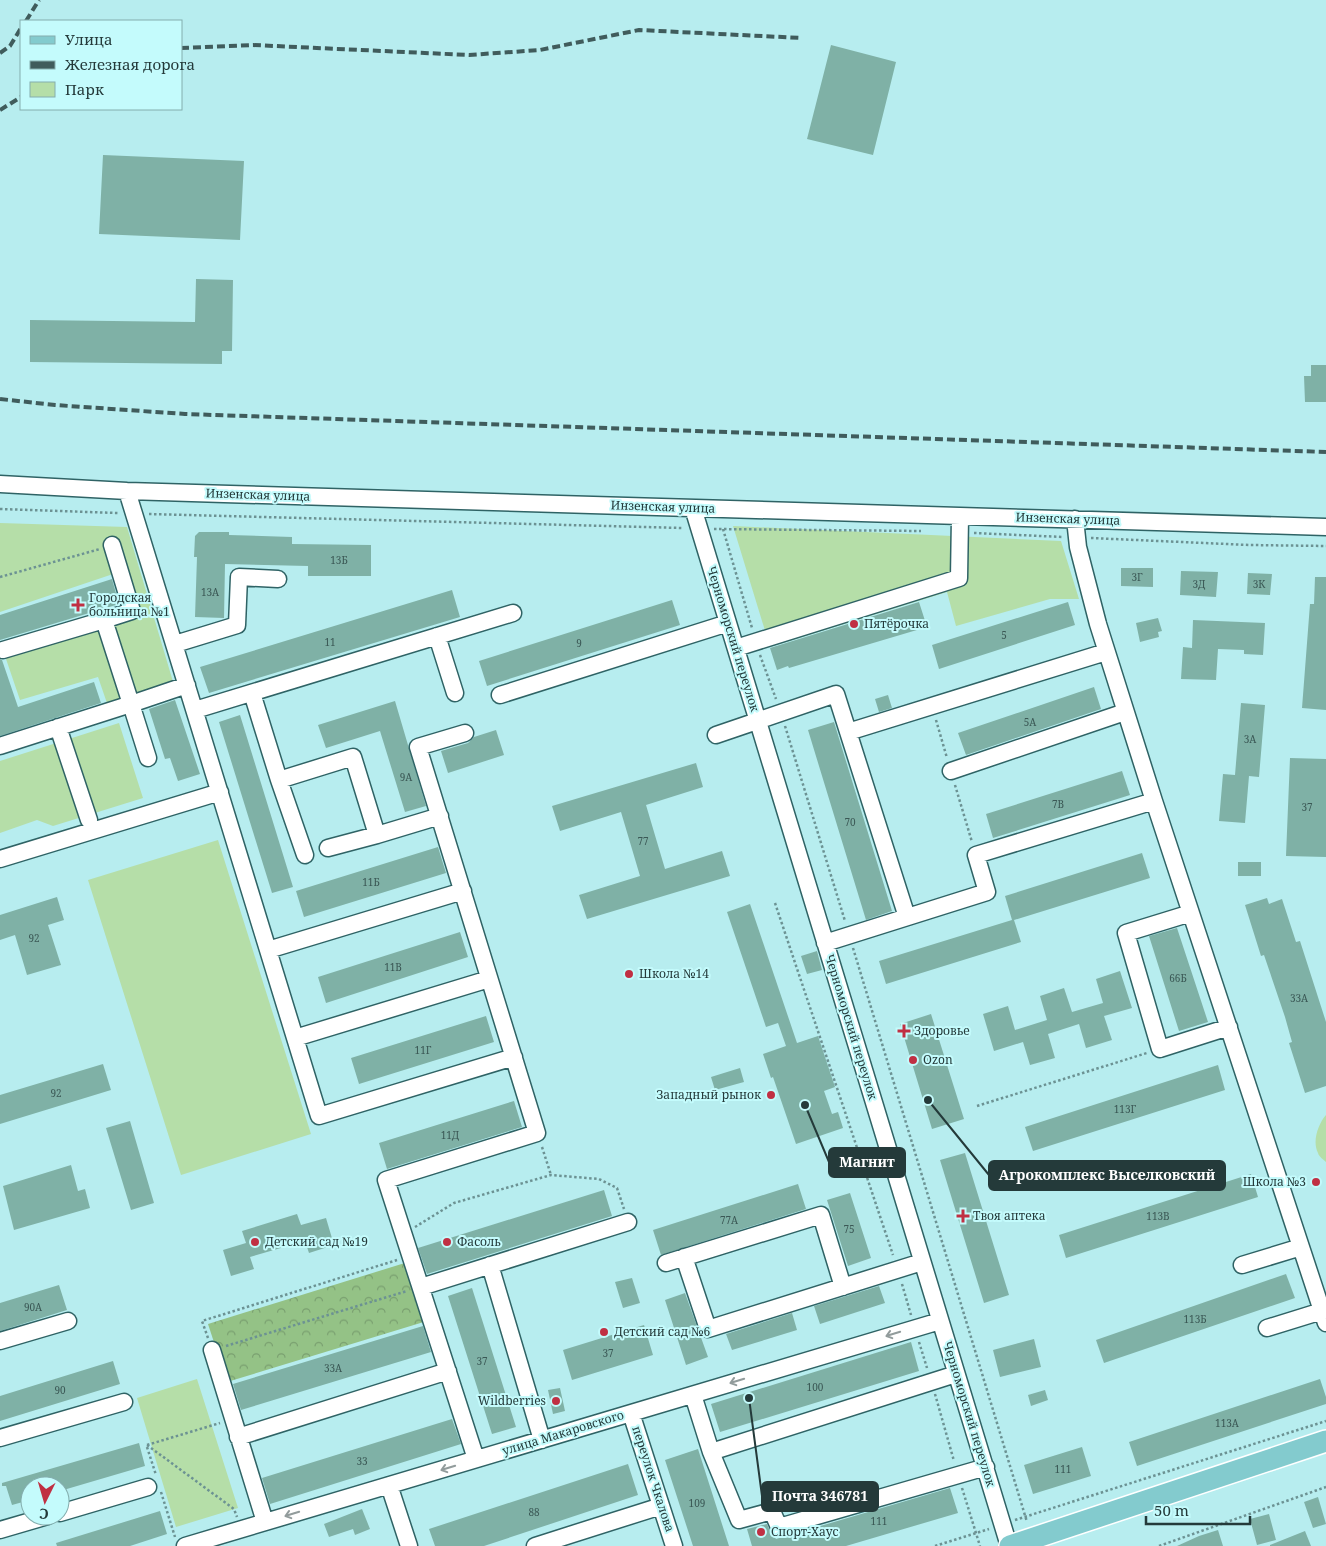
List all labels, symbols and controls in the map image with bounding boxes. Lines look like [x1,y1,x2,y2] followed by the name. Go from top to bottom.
[20,20,182,110] legend
[65,29,113,49] text: Улица
[64,54,195,74] text: Железная дорога
[65,79,104,99] text: Парк
[205,484,311,505] street label: Инзенская улица
[610,496,716,517] street label: Инзенская улица
[1015,508,1121,529] street label: Инзенская улица
[330,553,348,567] house number: 13Б
[703,564,764,715] street label: Черноморский переулок
[1131,570,1143,584] house number: 3Г
[1192,577,1206,591] house number: 3Д
[1253,577,1266,591] house number: 3К
[201,585,220,599] house number: 13А
[89,589,170,620] place label: Городская больница №1
[71,598,85,612] marker: Городская больница №1
[864,615,929,632] place label: Пятёрочка
[848,618,860,630] marker: Пятёрочка
[1001,628,1007,642] house number: 5
[324,635,336,649] house number: 11
[576,636,582,650] house number: 9
[1024,715,1037,729] house number: 5А
[1244,732,1257,746] house number: 3А
[400,770,413,784] house number: 9А
[1052,797,1064,811] house number: 7В
[1301,800,1313,814] house number: 37
[844,815,856,829] house number: 70
[637,834,649,848] house number: 77
[362,875,380,889] house number: 11Б
[28,931,40,945] house number: 92
[821,952,882,1103] street label: Черноморский переулок
[384,960,402,974] house number: 11В
[639,965,709,982] place label: Школа №14
[623,968,635,980] marker: Школа №14
[1169,971,1187,985] house number: 66Б
[1290,991,1309,1005] house number: 33А
[914,1022,970,1039] place label: Здоровье
[898,1025,910,1037] marker: Здоровье
[415,1043,432,1057] house number: 11Г
[923,1051,953,1068] place label: Ozon
[907,1054,919,1066] marker: Ozon
[50,1086,62,1100] house number: 92
[656,1086,762,1103] place label: Западный рынок
[765,1089,777,1101] marker: Западный рынок
[1114,1102,1137,1116] house number: 113Г
[441,1128,460,1142] house number: 11Д
[829,1148,905,1177] callout: Магнит
[839,1152,895,1171] text: Магнит
[989,1161,1225,1190] callout: Агрокомплекс Выселковский
[999,1165,1216,1184] text: Агрокомплекс Выселковский
[1243,1173,1306,1190] place label: Школа №3
[1310,1176,1322,1188] marker: Школа №3
[973,1207,1046,1224] place label: Твоя аптека
[1146,1209,1170,1223] house number: 113В
[957,1210,969,1222] marker: Твоя аптека
[720,1213,739,1227] house number: 77А
[843,1222,855,1236] house number: 75
[265,1233,368,1250] place label: Детский сад №19
[457,1233,501,1250] place label: Фасоль
[249,1236,261,1248] marker: Детский сад №19
[441,1236,453,1248] marker: Фасоль
[24,1300,43,1314] house number: 90А
[1183,1312,1207,1326] house number: 113Б
[614,1323,711,1340] place label: Детский сад №6
[598,1326,610,1338] marker: Детский сад №6
[885,1330,901,1340] one-way arrow
[939,1339,1000,1490] street label: Черноморский переулок
[602,1346,614,1360] house number: 37
[476,1354,488,1368] house number: 37
[324,1361,343,1375] house number: 33А
[730,1377,746,1387] one-way arrow
[807,1380,824,1394] house number: 100
[54,1383,66,1397] house number: 90
[478,1392,546,1409] place label: Wildberries
[550,1395,562,1407] marker: Wildberries
[500,1406,626,1459] street label: улица Макаровского
[1215,1416,1240,1430] house number: 113А
[628,1424,679,1534] street label: переулок Чкалова
[356,1454,368,1468] house number: 33
[1055,1462,1071,1476] house number: 111
[440,1463,456,1473] one-way arrow
[20,1476,70,1526] north arrow
[762,1482,878,1511] callout: Почта 346781
[772,1486,868,1505] text: Почта 346781
[1146,1494,1250,1526] scale bar
[689,1496,705,1510] house number: 109
[1154,1500,1189,1520] text: 50 m
[38,1505,49,1524] text: С
[528,1505,540,1519] house number: 88
[284,1510,300,1520] one-way arrow
[871,1514,887,1528] house number: 111
[771,1523,839,1540] place label: Спорт-Хаус
[755,1526,767,1538] marker: Спорт-Хаус

